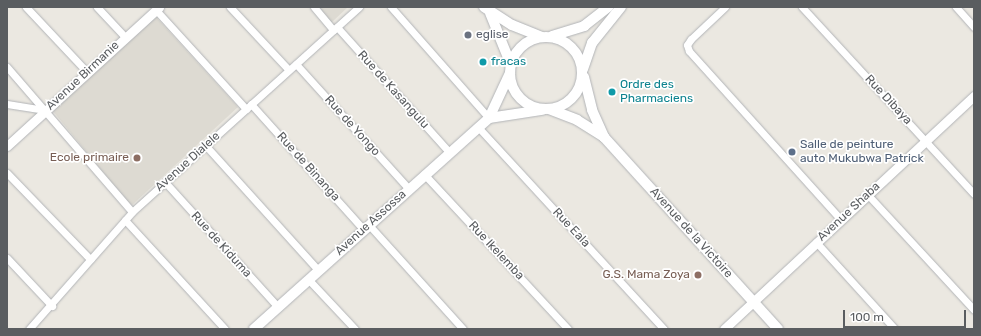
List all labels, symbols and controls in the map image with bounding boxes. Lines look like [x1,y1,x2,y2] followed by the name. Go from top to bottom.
[476,28,509,42] place label: eglise
[463,30,473,40] marker: eglise
[43,38,123,114] street label: Avenue Birmanie
[354,48,432,132] street label: Rue de Kasangulu
[491,55,526,69] place label: fracas
[478,57,488,67] marker: fracas
[861,72,915,128] street label: Rue Dibaya
[620,78,693,106] place label: Ordre des Pharmaciens
[607,87,617,97] marker: Ordre des Pharmaciens
[321,93,383,159] street label: Rue de Yongo
[153,129,223,195] street label: Avenue Dialele
[273,130,343,204] street label: Rue de Binanga
[800,138,924,166] place label: Salle de peinture auto Mukubwa Patrick
[787,147,797,157] marker: Salle de peinture auto Mukubwa Patrick
[50,151,129,165] place label: Ecole primaire
[132,153,142,163] marker: Ecole primaire
[815,179,883,245] street label: Avenue Shaba
[646,185,736,281] street label: Avenue de la Victoire
[332,187,410,259] street label: Avenue Assossa
[549,205,593,251] street label: Rue Eala
[188,209,254,281] street label: Rue de Kiduma
[465,219,527,283] street label: Rue Ikelemba
[603,268,690,282] place label: G.S. Mama Zoya
[693,270,703,280] marker: G.S. Mama Zoya
[845,302,968,328] scale bar
[850,310,884,324] text: 100 m

